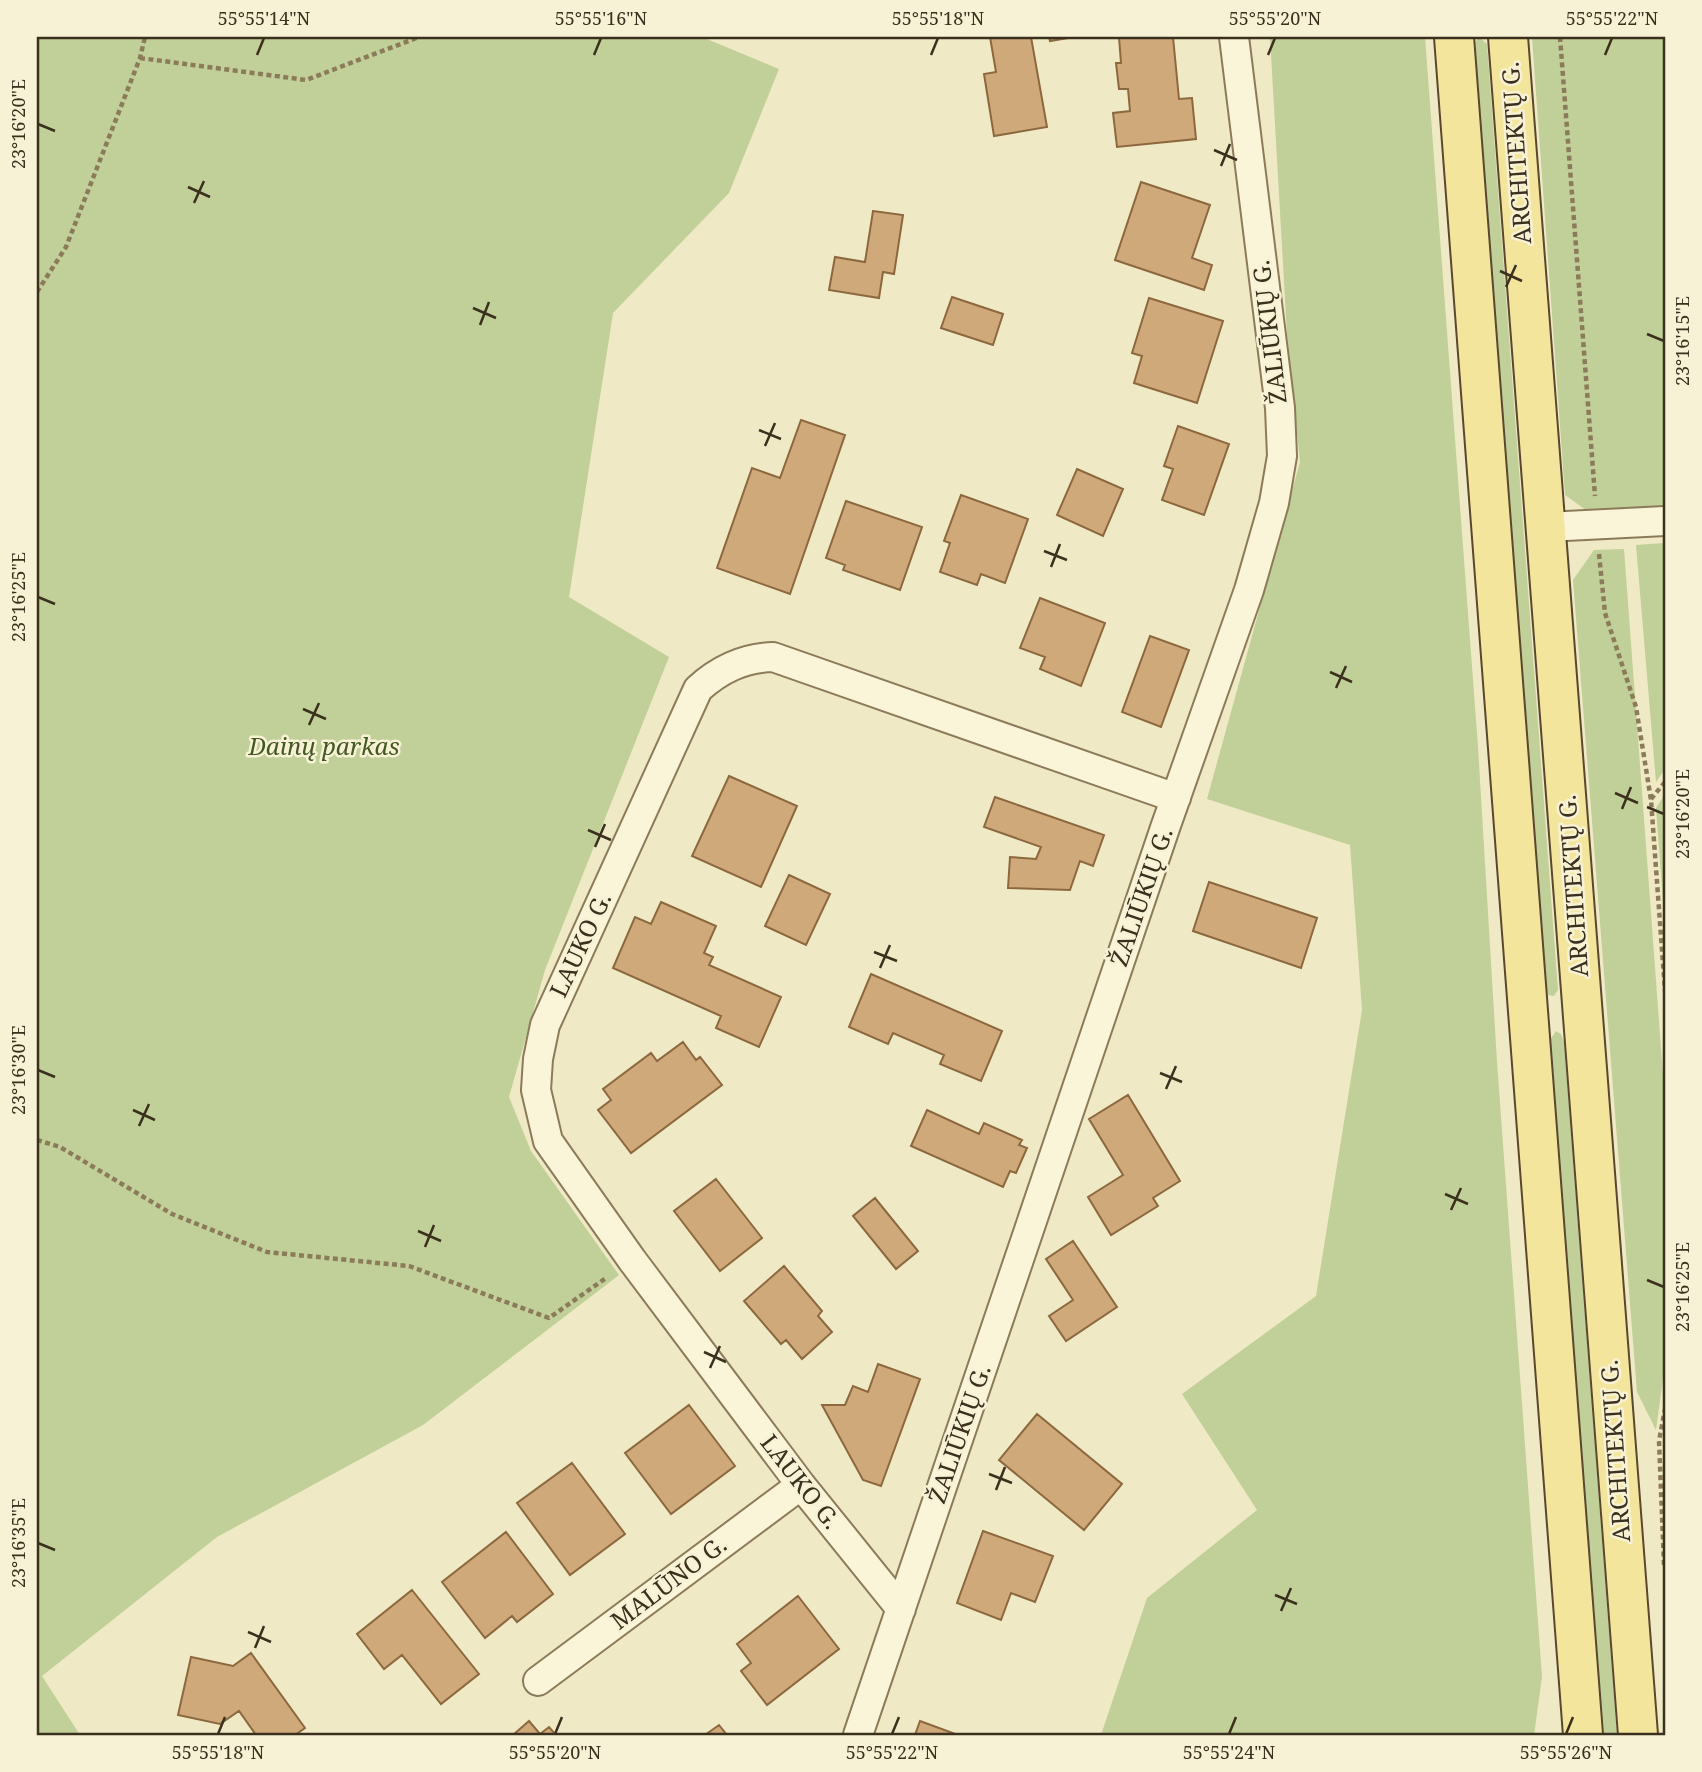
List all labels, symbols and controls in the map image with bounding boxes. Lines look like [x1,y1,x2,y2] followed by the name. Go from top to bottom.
[218,6,311,30] text: 55°55'14"N
[555,6,648,30] text: 55°55'16"N
[892,6,985,30] text: 55°55'18"N
[1229,6,1322,30] text: 55°55'20"N
[1566,6,1659,30] text: 55°55'22"N
[1493,61,1538,245] street label: ARCHITEKTŲ G.
[6,79,30,169] text: 23°16'20"E
[1243,258,1294,406] street label: ŽALIŪKIŲ G.
[1670,296,1694,386] text: 23°16'15"E
[6,552,30,642] text: 23°16'25"E
[247,729,400,762] park label: Dainų parkas
[1670,769,1694,859] text: 23°16'20"E
[1550,794,1595,978] street label: ARCHITEKTŲ G.
[1101,823,1180,970] street label: ŽALIŪKIŲ G.
[541,887,618,1002] street label: LAUKO G.
[6,1025,30,1115] text: 23°16'30"E
[1670,1242,1694,1332] text: 23°16'25"E
[1592,1359,1637,1543] street label: ARCHITEKTŲ G.
[919,1360,998,1507] street label: ŽALIŪKIŲ G.
[754,1427,849,1535] street label: LAUKO G.
[6,1498,30,1588] text: 23°16'35"E
[603,1527,733,1636] street label: MALŪNO G.
[172,1740,265,1764] text: 55°55'18"N
[509,1740,602,1764] text: 55°55'20"N
[846,1740,939,1764] text: 55°55'22"N
[1183,1740,1276,1764] text: 55°55'24"N
[1520,1740,1613,1764] text: 55°55'26"N

